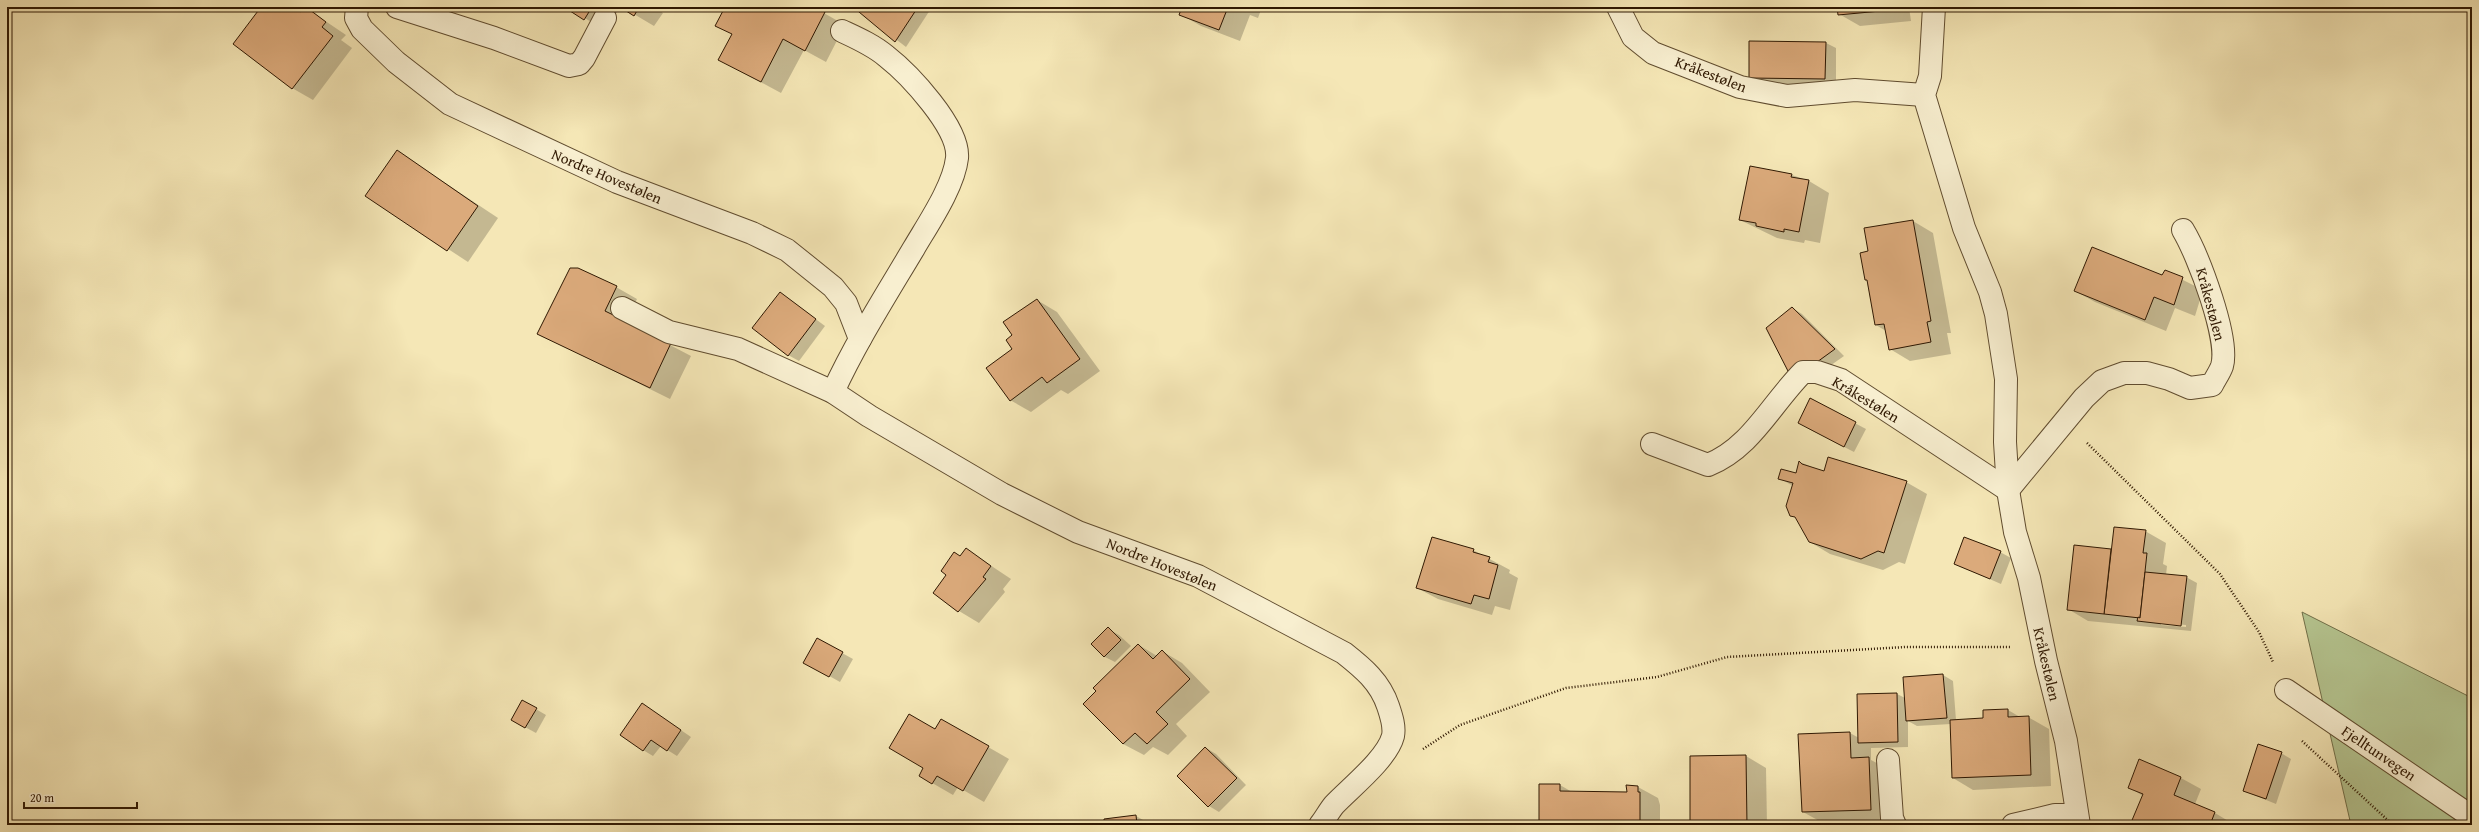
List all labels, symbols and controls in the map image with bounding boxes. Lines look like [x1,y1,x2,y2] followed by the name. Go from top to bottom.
[1672,51,1750,97] street label: Kråkestølen
[549,143,666,209] street label: Nordre Hovestølen
[2191,265,2231,344] street label: Kråkestølen
[1828,371,1904,428] street label: Kråkestølen
[1103,532,1221,596] street label: Nordre Hovestølen
[2028,625,2066,703] street label: Kråkestølen
[2338,720,2421,786] street label: Fjelltunvegen
[24,784,137,810] scale bar
[30,789,54,806] text: 20 m

